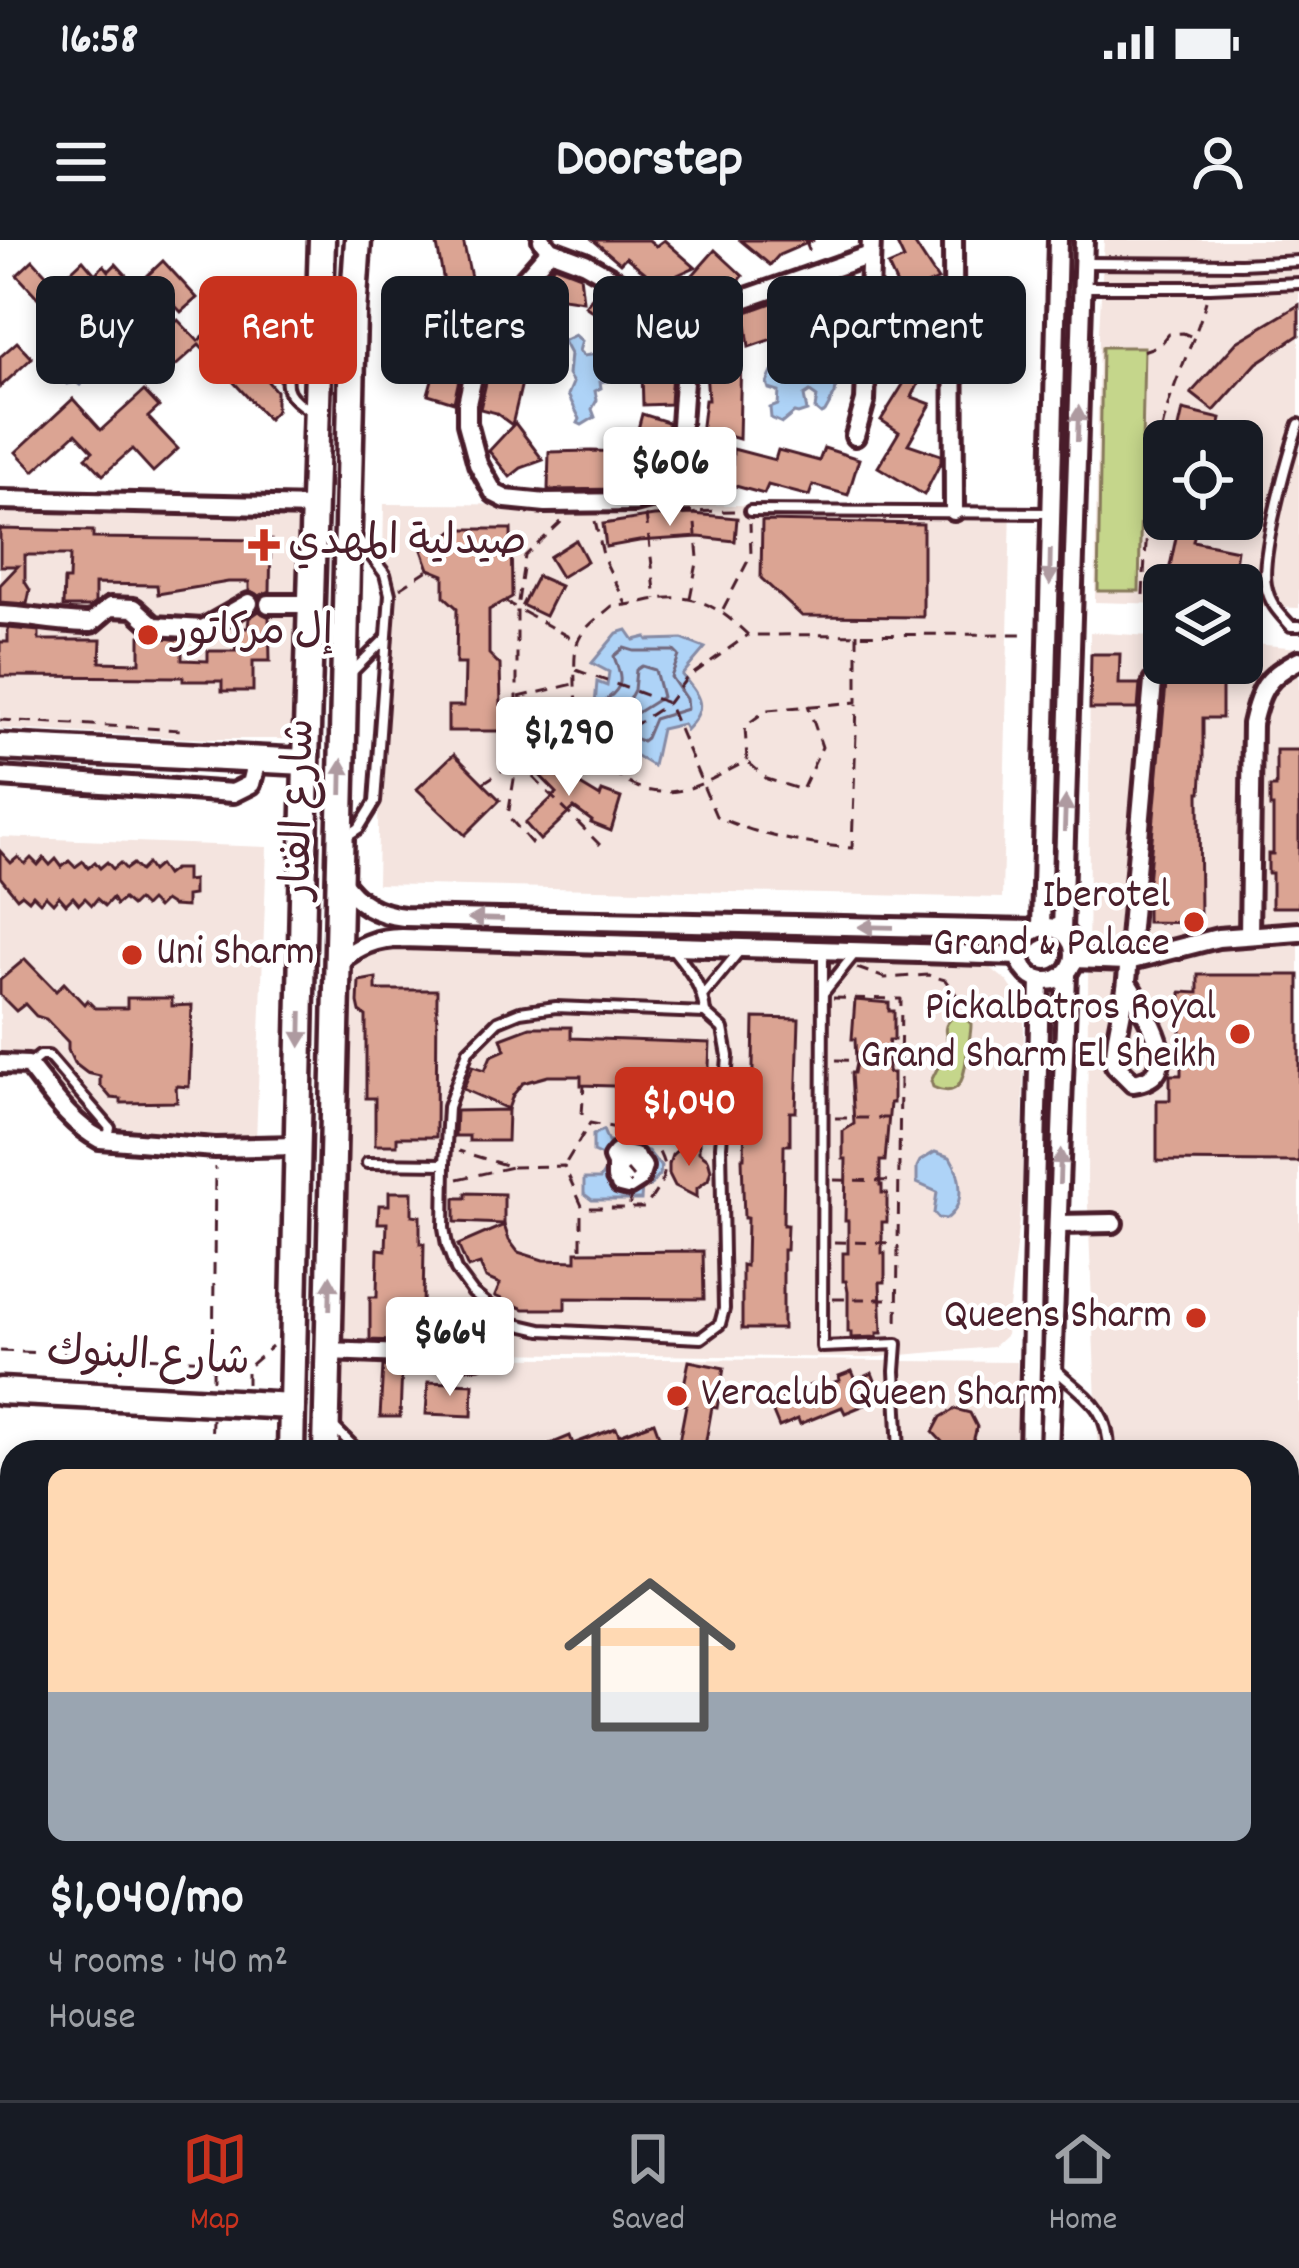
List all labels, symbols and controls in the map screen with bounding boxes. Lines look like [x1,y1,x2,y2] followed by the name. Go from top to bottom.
[60,10,138,74] text: 16:58
[556,124,743,201] text: Doorstep
[48,129,114,195] icon: menu
[1185,129,1251,195] icon: person
[36,276,175,384] chip: Buy
[199,276,357,384] chip: Rent
[381,276,569,384] chip: Filters
[593,276,743,384] chip: New
[767,276,1026,384] chip: Apartment
[1069,404,1088,442] one-way arrow
[1143,420,1263,684] map controls
[1143,420,1263,540] button: locate
[599,427,741,529] pin: $606
[630,438,710,493] text: $606
[288,515,527,575] place label: صيدلية المهدي
[251,532,277,558] marker: صيدلية المهدي
[1041,549,1060,587] one-way arrow
[1143,564,1263,684] button: layers
[169,605,333,665] place label: إل مركاتور
[135,622,161,648] marker: إل مركاتور
[471,697,667,799] pin: $1,290
[523,708,615,763] text: $1,290
[270,718,334,903] street label: شارع الفنار
[332,757,351,795] one-way arrow
[1056,794,1075,832] one-way arrow
[933,868,1170,976] place label: Iberotel Grand & Palace
[466,909,504,928] one-way arrow
[1181,909,1207,935] marker: Iberotel Grand & Palace
[856,917,894,936] one-way arrow
[156,925,315,985] place label: Uni Sharm
[119,942,145,968] marker: Uni Sharm
[860,980,1216,1088] place label: Pickalbatros Royal Grand Sharm El Sheikh
[291,1011,310,1049] one-way arrow
[1227,1021,1253,1047] marker: Pickalbatros Royal Grand Sharm El Sheikh
[591,1067,787,1169] pin: $1,040
[642,1078,736,1133] text: $1,040
[1050,1147,1069,1185] one-way arrow
[321,1273,340,1311] one-way arrow
[944,1288,1172,1348] place label: Queens Sharm
[379,1297,521,1399] pin: $664
[1183,1305,1209,1331] marker: Queens Sharm
[413,1308,487,1363] text: $664
[45,1325,251,1395] street label: شارع البنوك
[701,1366,1058,1426] place label: Veraclub Queen Sharm
[664,1383,690,1409] marker: Veraclub Queen Sharm
[542,1547,758,1763] icon: home
[48,1865,244,1937] text: $1,040/mo
[48,1937,288,1992] text: 4 rooms · 140 m²
[48,1992,136,2047] text: House
[182,2126,248,2245] tab: Map
[611,2126,685,2245] tab: Saved
[1048,2126,1117,2245] tab: Home

